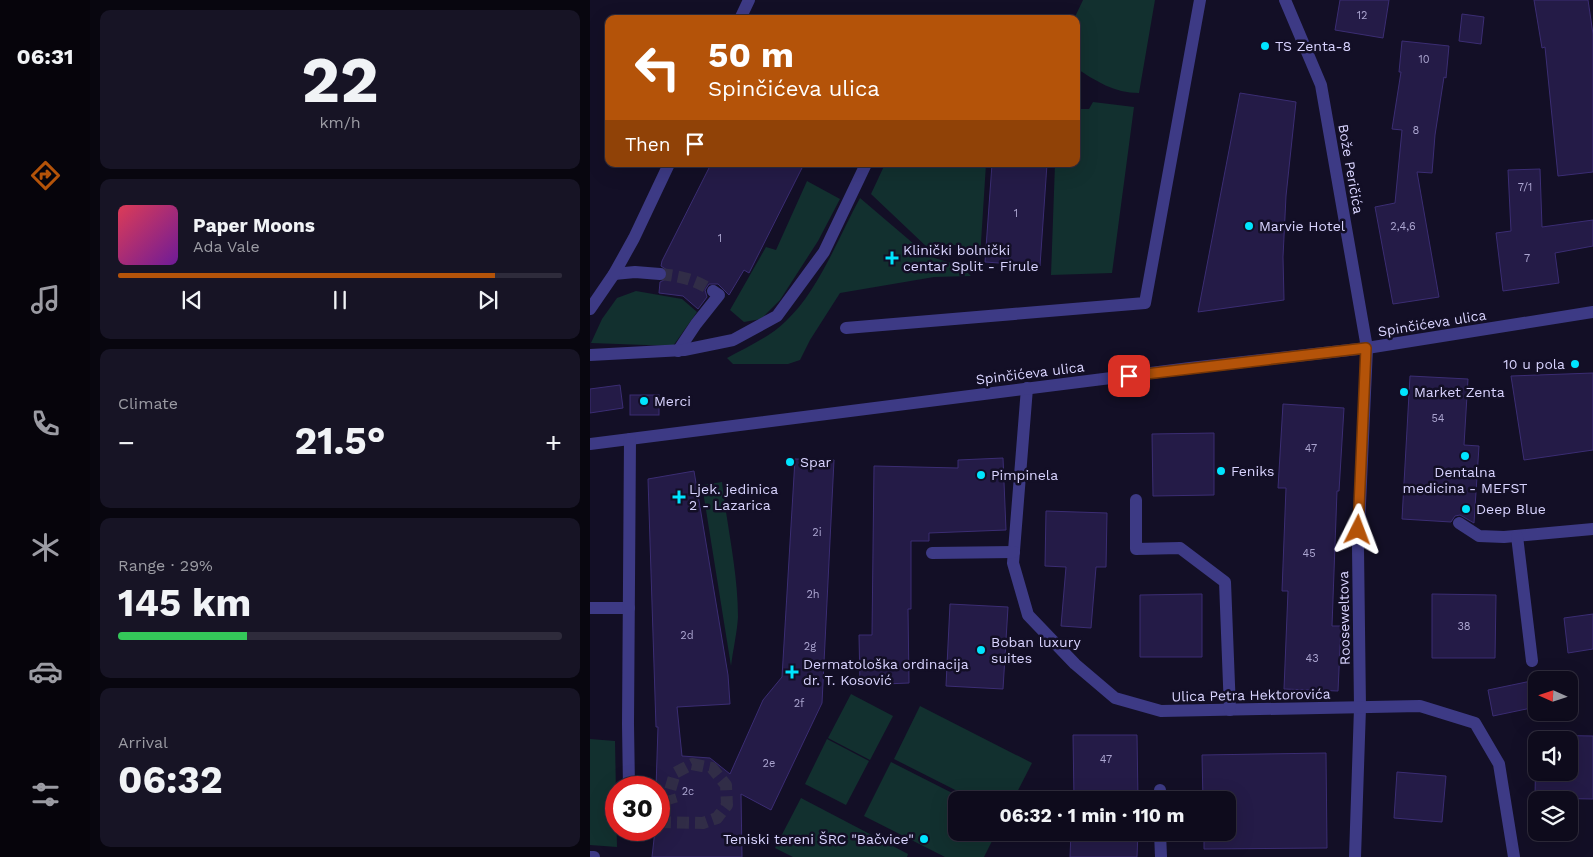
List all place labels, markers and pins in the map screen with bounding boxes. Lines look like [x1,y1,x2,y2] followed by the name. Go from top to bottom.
[1275,38,1351,54] place label: TS Zenta-8
[1259,40,1271,52] marker: TS Zenta-8
[1259,218,1346,234] place label: Marvie Hotel
[1243,220,1255,232] marker: Marvie Hotel
[903,242,1039,274] place label: Klinički bolnički centar Split - Firule
[885,251,899,265] marker: Klinički bolnički centar Split - Firule
[1108,355,1150,397] pin
[1503,356,1565,372] place label: 10 u pola
[1569,358,1581,370] marker: 10 u pola
[1414,384,1505,400] place label: Market Zenta
[1398,386,1410,398] marker: Market Zenta
[654,393,691,409] place label: Merci
[638,395,650,407] marker: Merci
[1459,450,1471,462] marker: Dentalna medicina - MEFST
[800,454,832,470] place label: Spar
[784,456,796,468] marker: Spar
[1231,463,1274,479] place label: Feniks
[1403,464,1528,496] place label: Dentalna medicina - MEFST
[1215,465,1227,477] marker: Feniks
[991,467,1058,483] place label: Pimpinela
[975,469,987,481] marker: Pimpinela
[689,481,778,513] place label: Ljek. jedinica 2 - Lazarica
[673,491,685,503] marker: Ljek. jedinica 2 - Lazarica
[1476,501,1546,517] place label: Deep Blue
[1460,503,1472,515] marker: Deep Blue
[991,634,1081,666] place label: Boban luxury suites
[975,644,987,656] marker: Boban luxury suites
[803,656,969,688] place label: Dermatološka ordinacija dr. T. Kosović
[785,665,799,679] marker: Dermatološka ordinacija dr. T. Kosović
[723,831,914,847] place label: Teniski tereni ŠRC "Bačvice"
[918,833,930,845] marker: Teniski tereni ŠRC "Bačvice"

